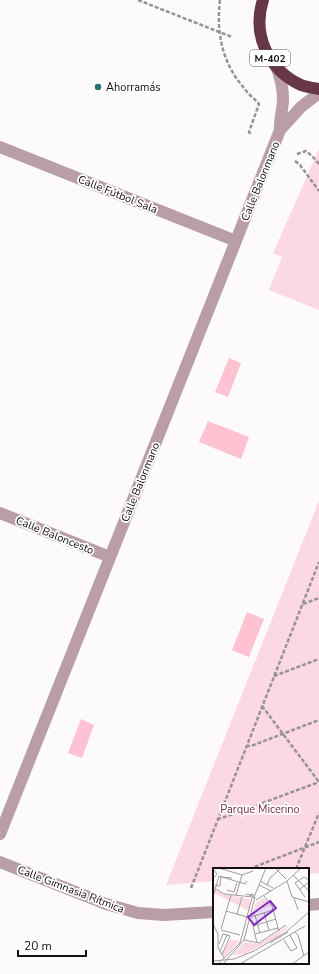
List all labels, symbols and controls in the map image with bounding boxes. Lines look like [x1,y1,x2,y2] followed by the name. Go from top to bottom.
[250,50,290,66] road number: M-402
[106,80,161,95] place label: Ahorramás
[93,82,103,92] marker: Ahorramás
[238,139,283,223] street label: Calle Balonmano
[76,172,160,217] street label: Calle Fútbol Sala
[118,440,163,524] street label: Calle Balonmano
[14,513,96,558] street label: Calle Baloncesto
[220,802,300,817] park label: Parque Micerino
[15,862,127,917] street label: Calle Gimnasia Rítmica
[213,868,309,964] inset map
[18,932,86,958] scale bar
[24,938,52,954] text: 20 m

